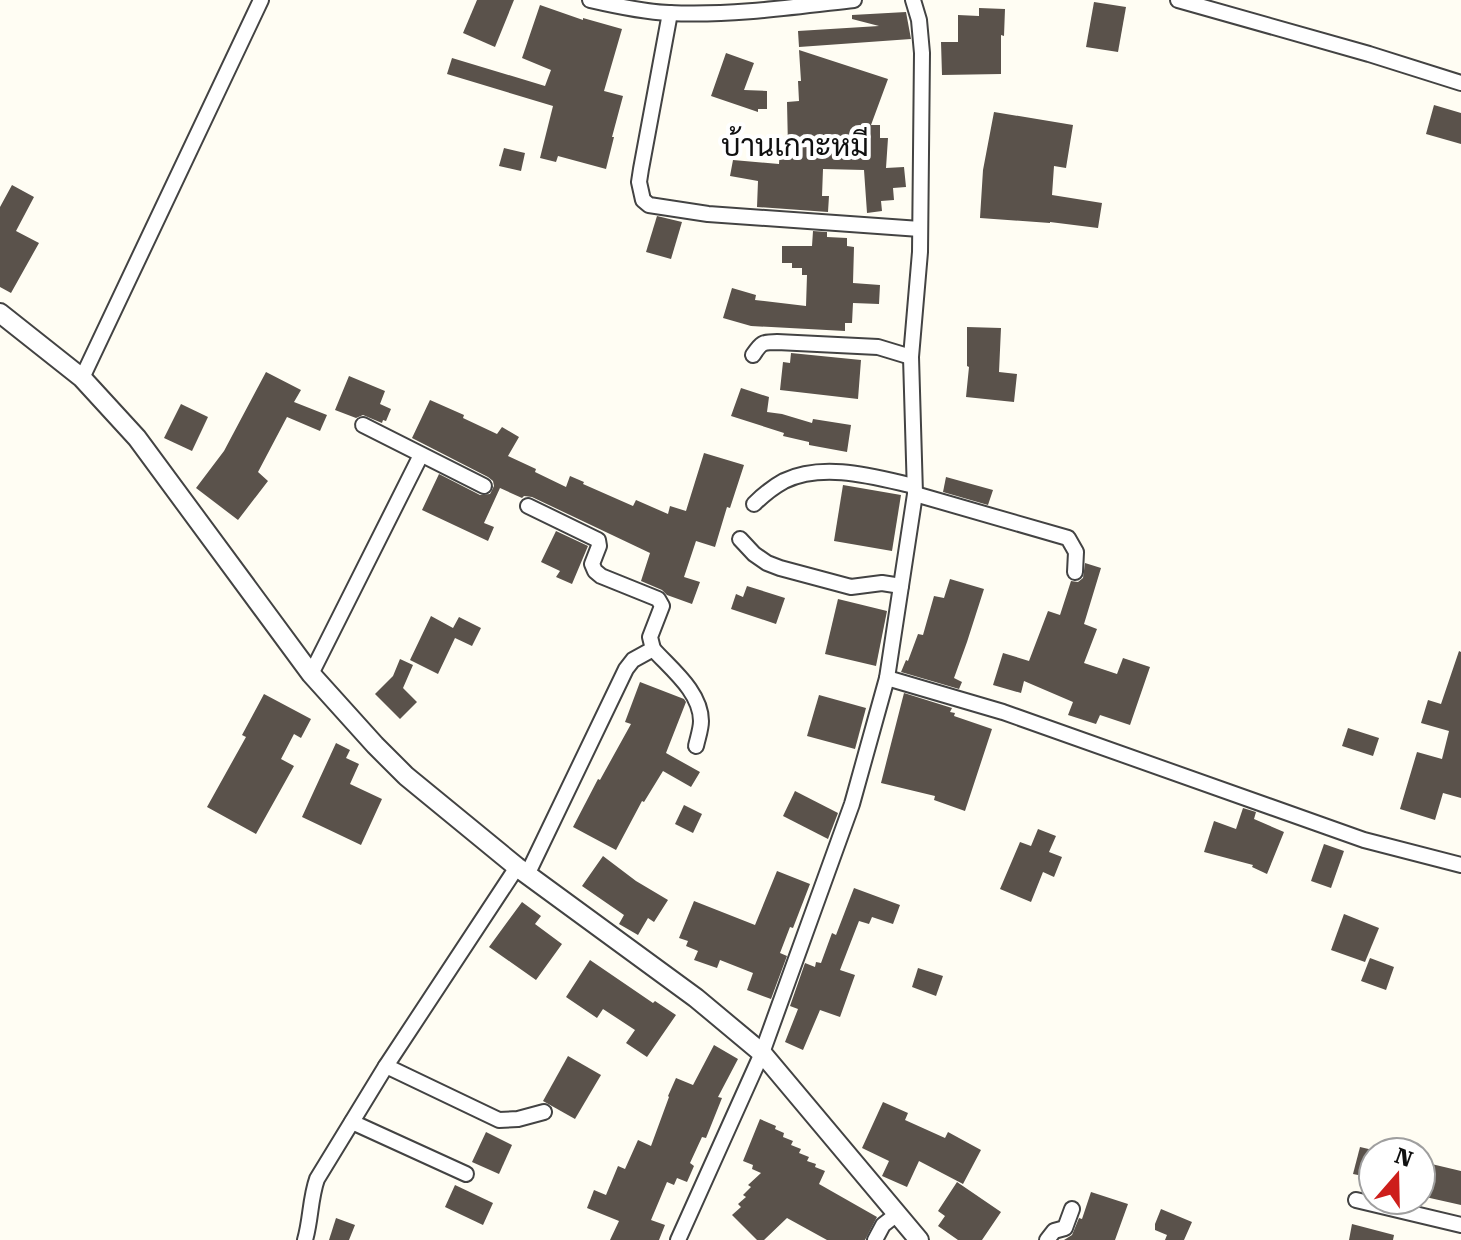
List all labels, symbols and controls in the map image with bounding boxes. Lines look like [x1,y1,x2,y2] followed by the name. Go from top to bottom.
[721,125,869,163] district label: บ้านเกาะหมี
[1357,1136,1437,1216] north arrow
[1391,1143,1416,1172] text: N

